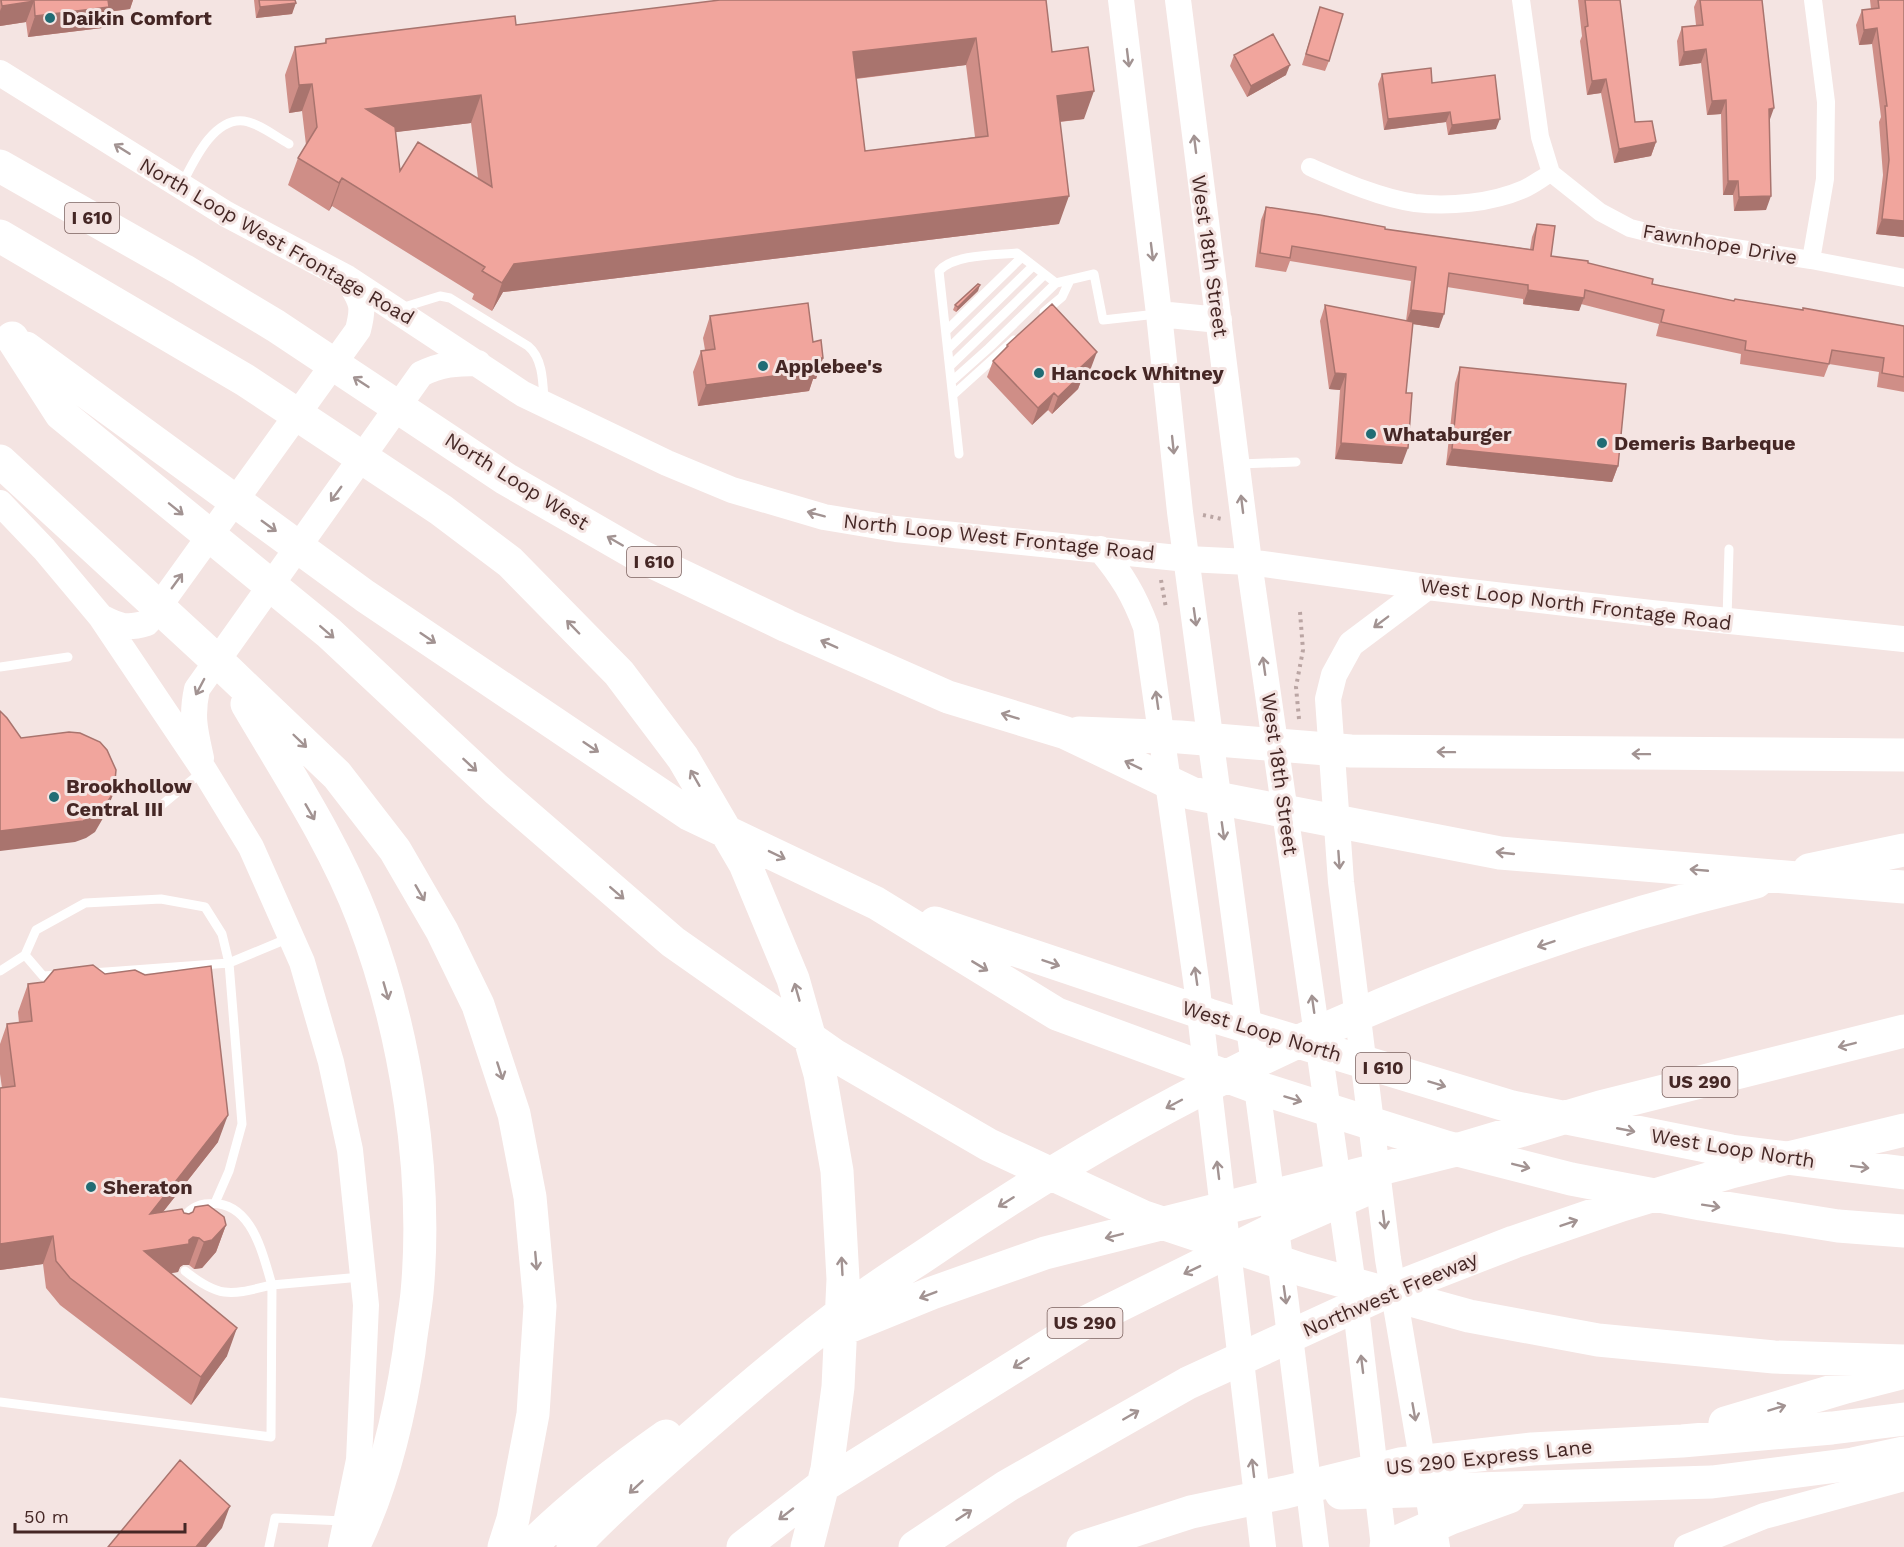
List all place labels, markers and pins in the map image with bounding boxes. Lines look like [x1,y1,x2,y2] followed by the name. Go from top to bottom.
[62,6,212,30] place label: Daikin Comfort
[43,11,57,25] marker: Daikin Comfort
[775,354,883,378] place label: Applebee's
[756,359,770,373] marker: Applebee's
[1051,361,1224,385] place label: Hancock Whitney
[1032,366,1046,380] marker: Hancock Whitney
[1383,422,1512,446] place label: Whataburger
[1364,427,1378,441] marker: Whataburger
[1614,431,1796,455] place label: Demeris Barbeque
[1595,436,1609,450] marker: Demeris Barbeque
[66,774,192,821] place label: Brookhollow Central III
[47,790,61,804] marker: Brookhollow Central III
[103,1175,193,1199] place label: Sheraton
[84,1180,98,1194] marker: Sheraton

